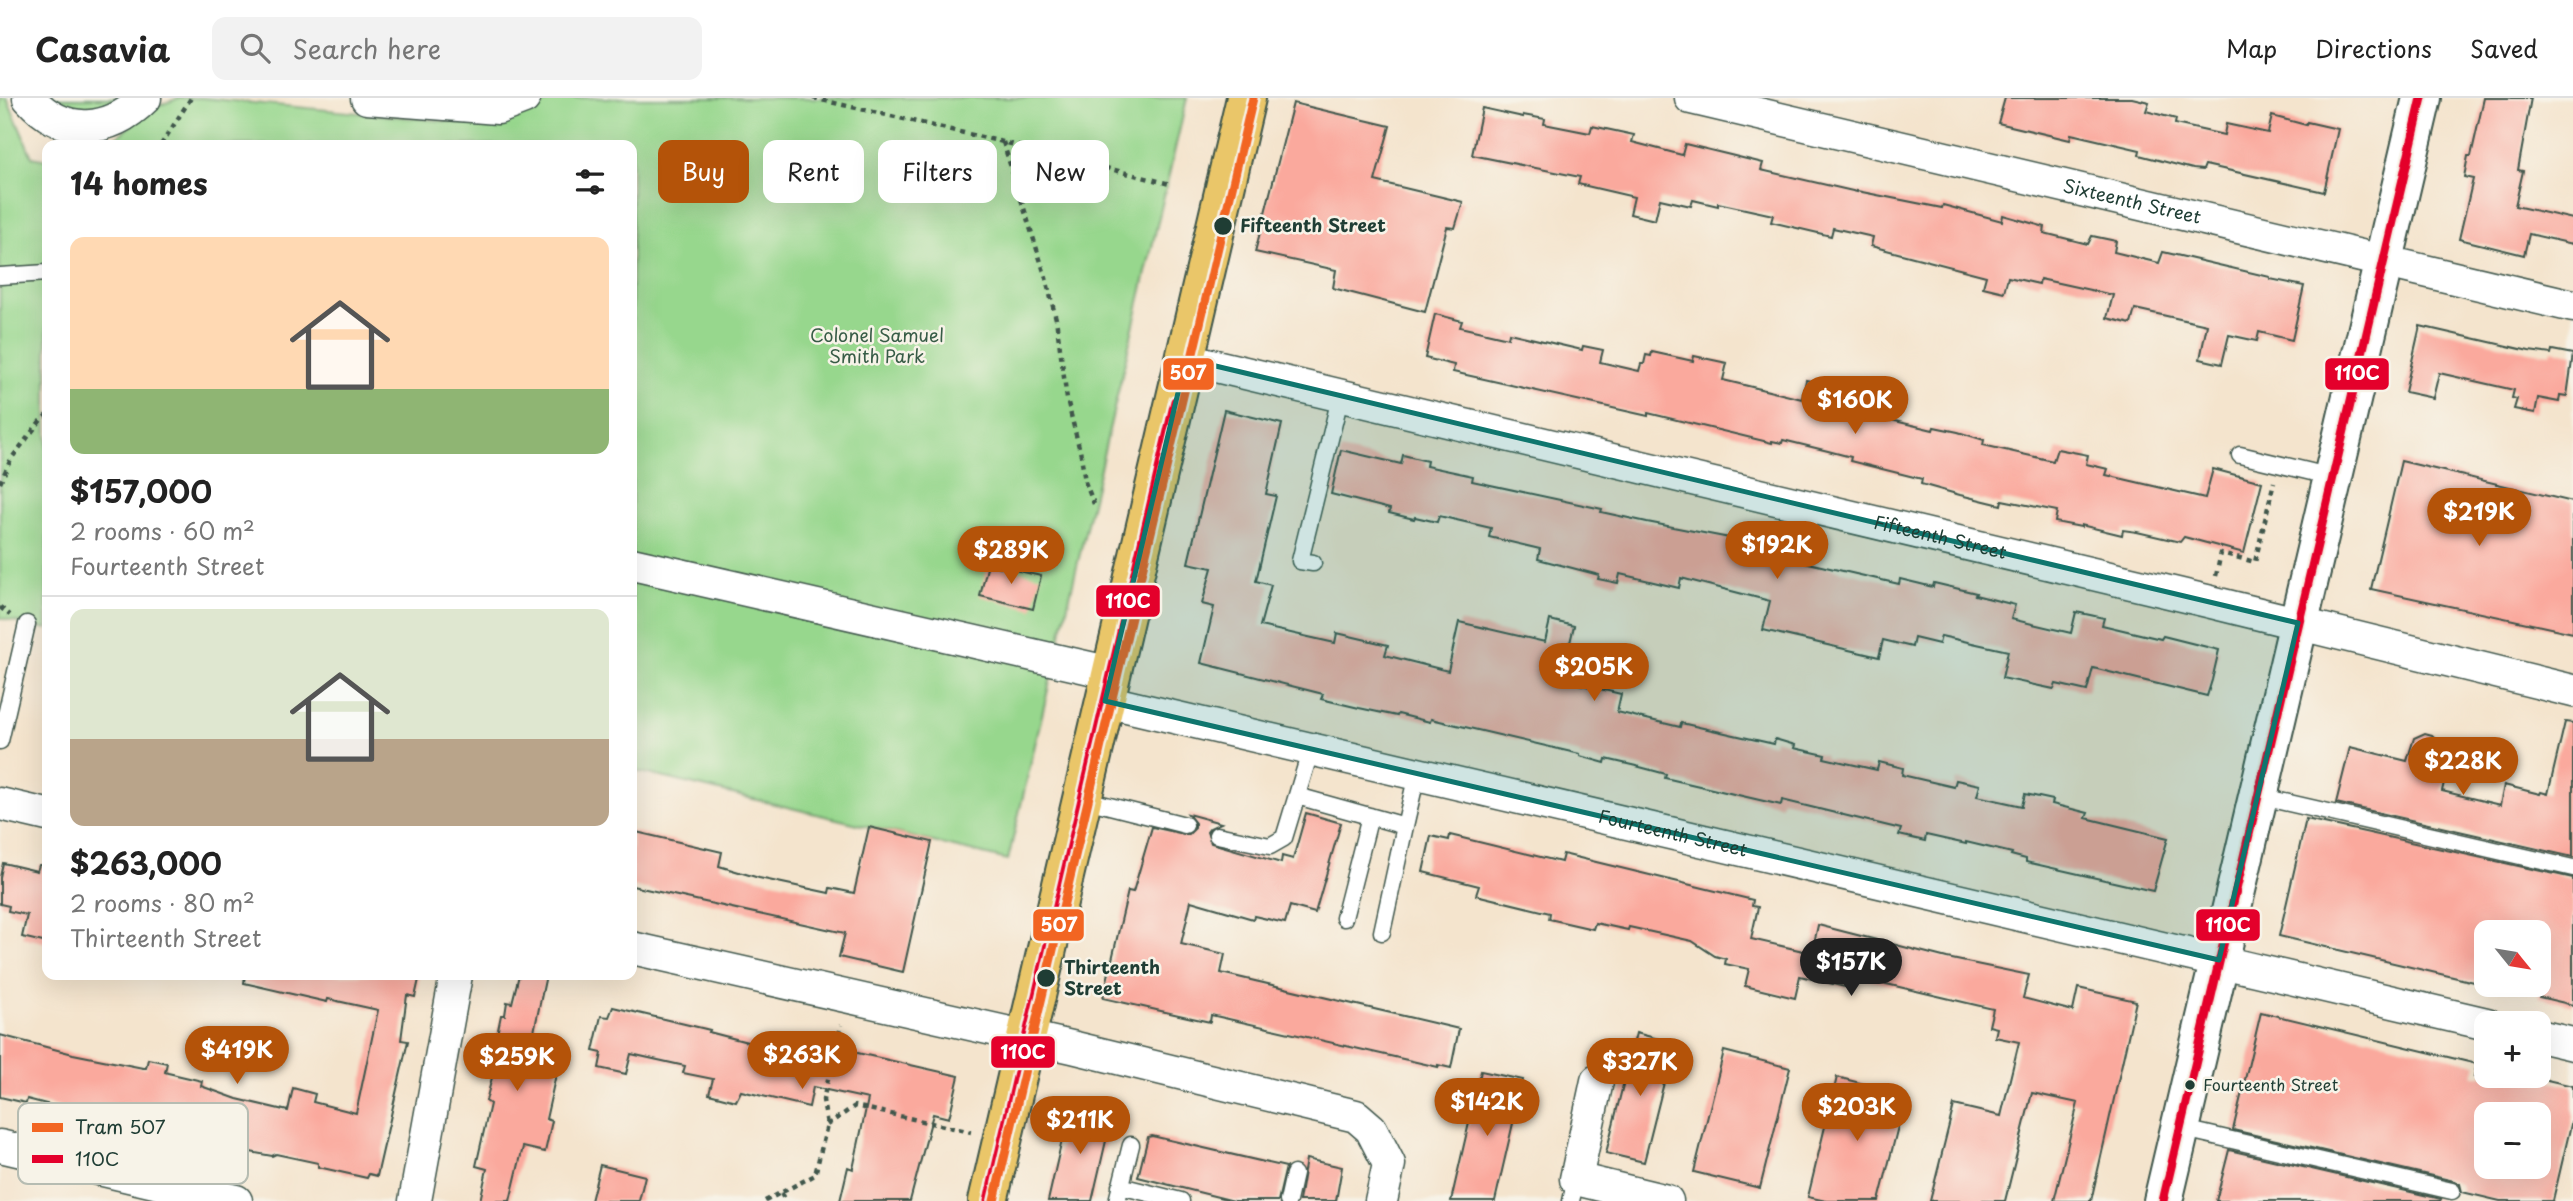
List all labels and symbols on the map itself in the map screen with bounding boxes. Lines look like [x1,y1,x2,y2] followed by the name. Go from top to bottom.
[2061,171,2204,230] street label: Sixteenth Street
[1240,211,1386,238] place label: Fifteenth Street
[1212,215,1234,237] marker: Fifteenth Street
[810,321,944,369] park label: Colonel Samuel Smith Park
[1162,357,1215,391] line badge: 507
[2324,357,2390,391] line badge: 110C
[1170,358,1207,386] text: 507
[2334,358,2380,386] text: 110C
[1806,376,1904,436] pin: $160K
[2430,489,2528,548] pin: $219K
[1871,507,2010,565] street label: Fifteenth Street
[1728,522,1826,581] pin: $192K
[962,526,1060,586] pin: $289K
[1095,584,1161,618] line badge: 110C
[1105,586,1151,614] text: 110C
[1545,644,1643,703] pin: $205K
[2414,738,2512,797] pin: $228K
[1596,802,1750,863] street label: Fourteenth Street
[1032,908,1085,942] line badge: 507
[2195,908,2261,942] line badge: 110C
[1041,910,1078,938] text: 507
[2205,910,2251,938] text: 110C
[2474,920,2552,998] north arrow
[1802,939,1900,998] pin: $157K
[1064,953,1160,1001] place label: Thirteenth Street
[1035,967,1057,989] marker: Thirteenth Street
[188,1026,286,1086] pin: $419K
[753,1032,851,1091] pin: $263K
[468,1034,566,1093] pin: $259K
[990,1035,1056,1069] line badge: 110C
[1000,1037,1046,1065] text: 110C
[1591,1038,1689,1098] pin: $327K
[2203,1072,2339,1096] place label: Fourteenth Street
[2183,1078,2197,1092] marker: Fourteenth Street
[1438,1079,1536,1138] pin: $142K
[1808,1084,1906,1143] pin: $203K
[1031,1096,1129,1156] pin: $211K
[18,1103,248,1184] legend
[75,1112,166,1140] text: Tram 507
[75,1144,119,1172] text: 110C

